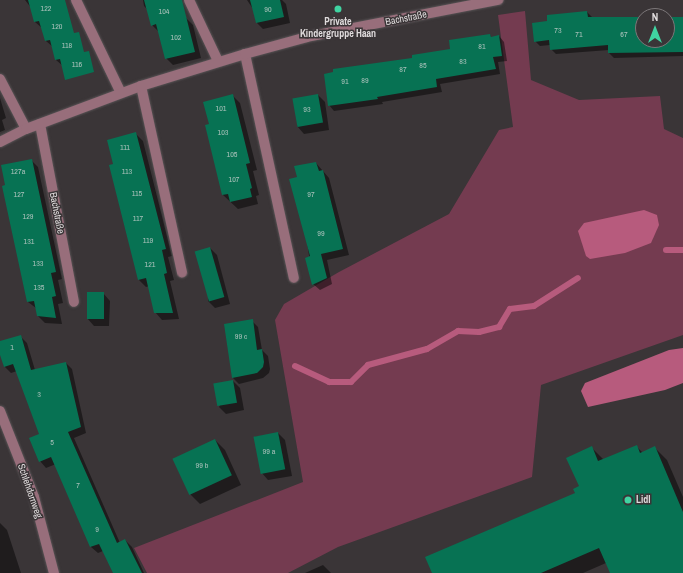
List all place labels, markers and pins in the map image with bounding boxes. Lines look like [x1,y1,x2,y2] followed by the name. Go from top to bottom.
[333,4,343,14] marker: Private Kindergruppe Haan
[300,15,376,38] place label: Private Kindergruppe Haan
[636,494,651,506] place label: Lidl
[623,495,633,505] marker: Lidl

